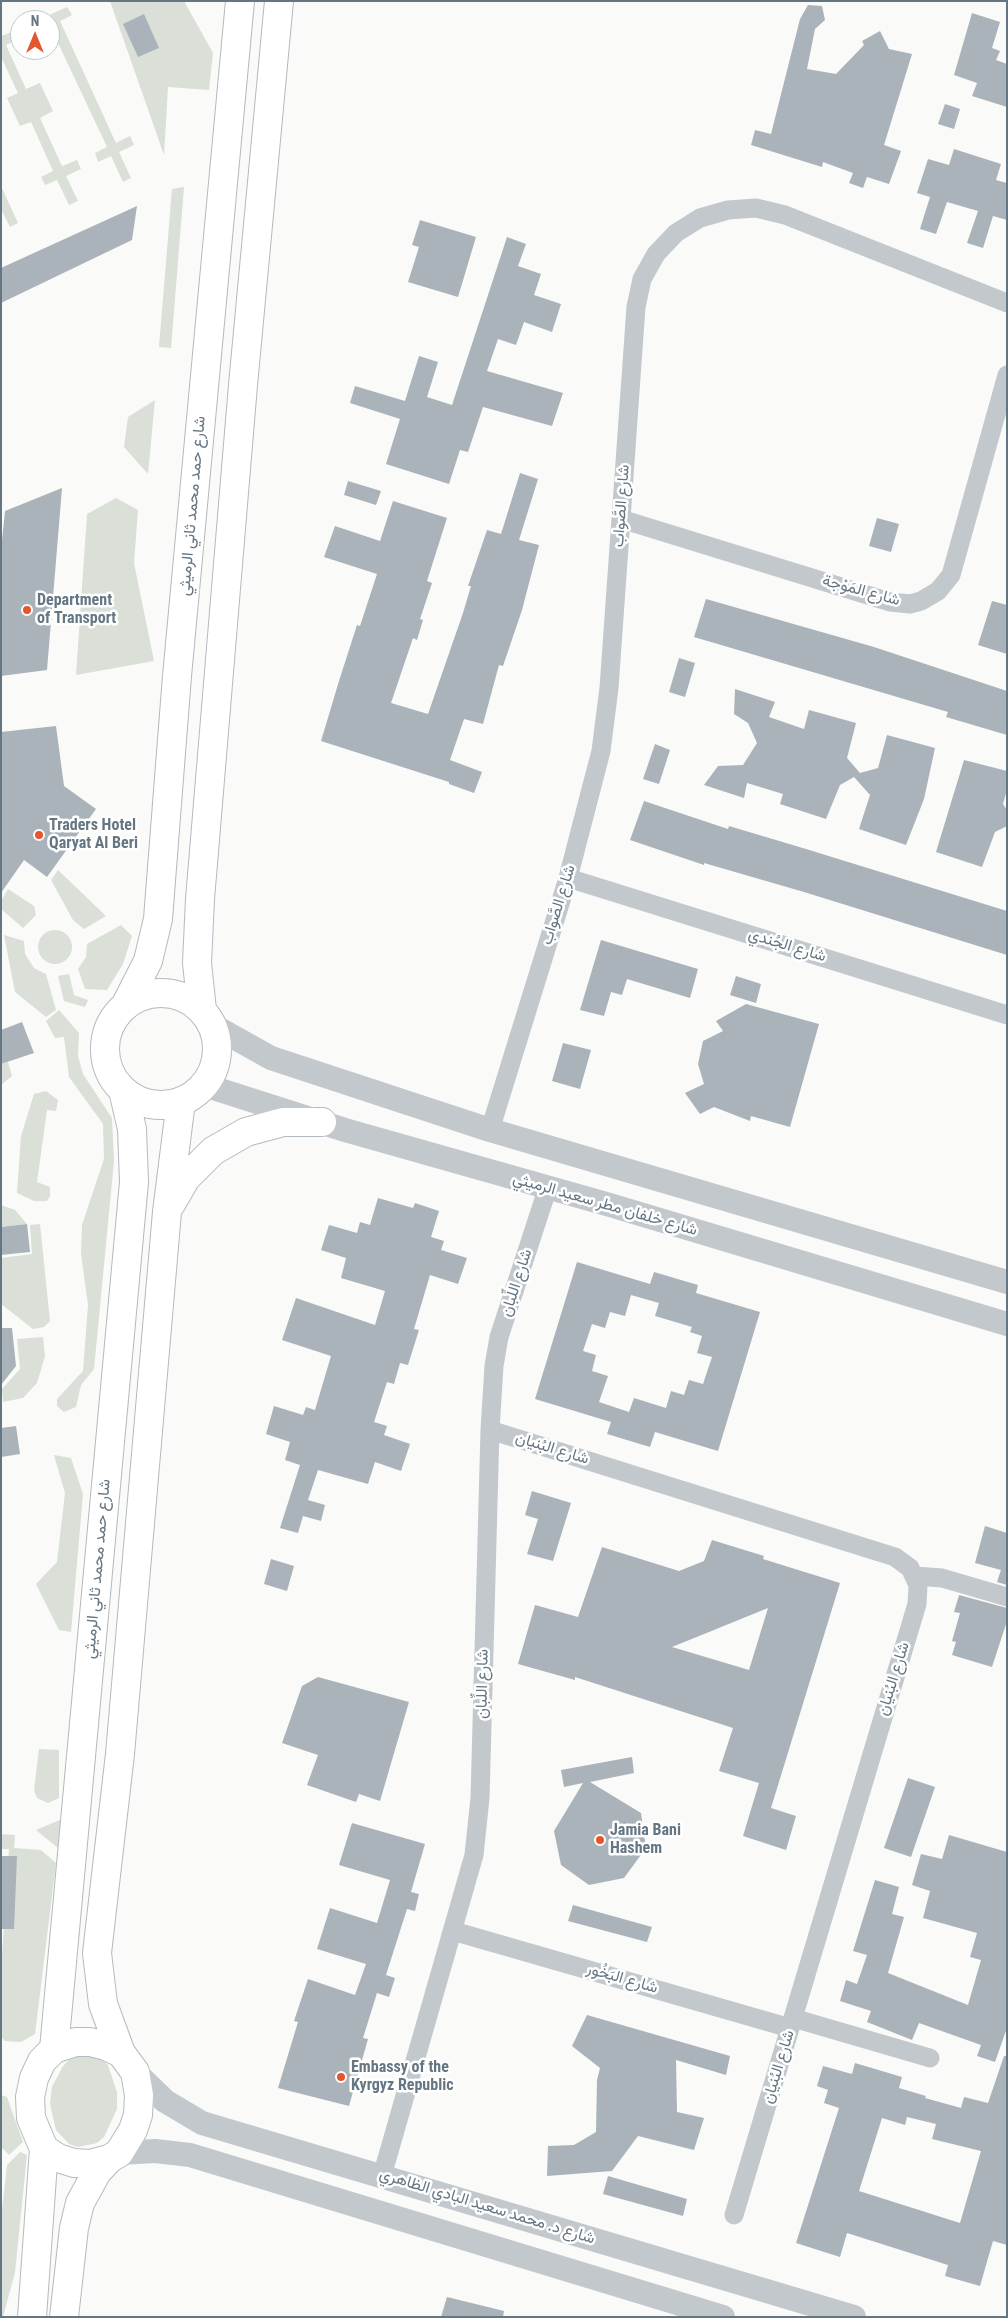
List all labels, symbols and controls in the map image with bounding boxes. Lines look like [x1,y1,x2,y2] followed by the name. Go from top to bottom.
[10,10,60,60] north arrow
[31,13,39,29] text: N
[176,415,210,597] street label: شارع حمد محمد ثاني الرميثي
[610,464,634,548] street label: شارع الصَّواب
[820,571,902,611] street label: شارع المَوْجة
[37,591,116,629] place label: Department of Transport
[21,604,33,616] marker: Department of Transport
[49,816,138,854] place label: Traders Hotel Qaryat Al Beri
[33,829,45,841] marker: Traders Hotel Qaryat Al Beri
[538,863,580,947] street label: شارع الصَّواب
[746,925,828,967] street label: شارع الجُندي
[511,1169,699,1241] street label: شارع خلفان مطر سعيد الرميثي
[497,1247,537,1319] street label: شارع اللِّبان
[513,1429,591,1469] street label: شارع البُنيان
[81,1478,115,1660] street label: شارع حمد محمد ثاني الرميثي
[874,1640,914,1718] street label: شارع البُنيان
[473,1649,493,1719] street label: شارع اللِّبان
[610,1821,681,1859] place label: Jamia Bani Hashem
[594,1834,606,1846] marker: Jamia Bani Hashem
[584,1960,660,1998] street label: شارع البَخُور
[759,2028,799,2106] street label: شارع البُنيان
[351,2058,454,2096] place label: Embassy of the Kyrgyz Republic
[335,2071,347,2083] marker: Embassy of the Kyrgyz Republic
[377,2165,597,2249] street label: شارع د. محمد سعيد البادي الظاهري

